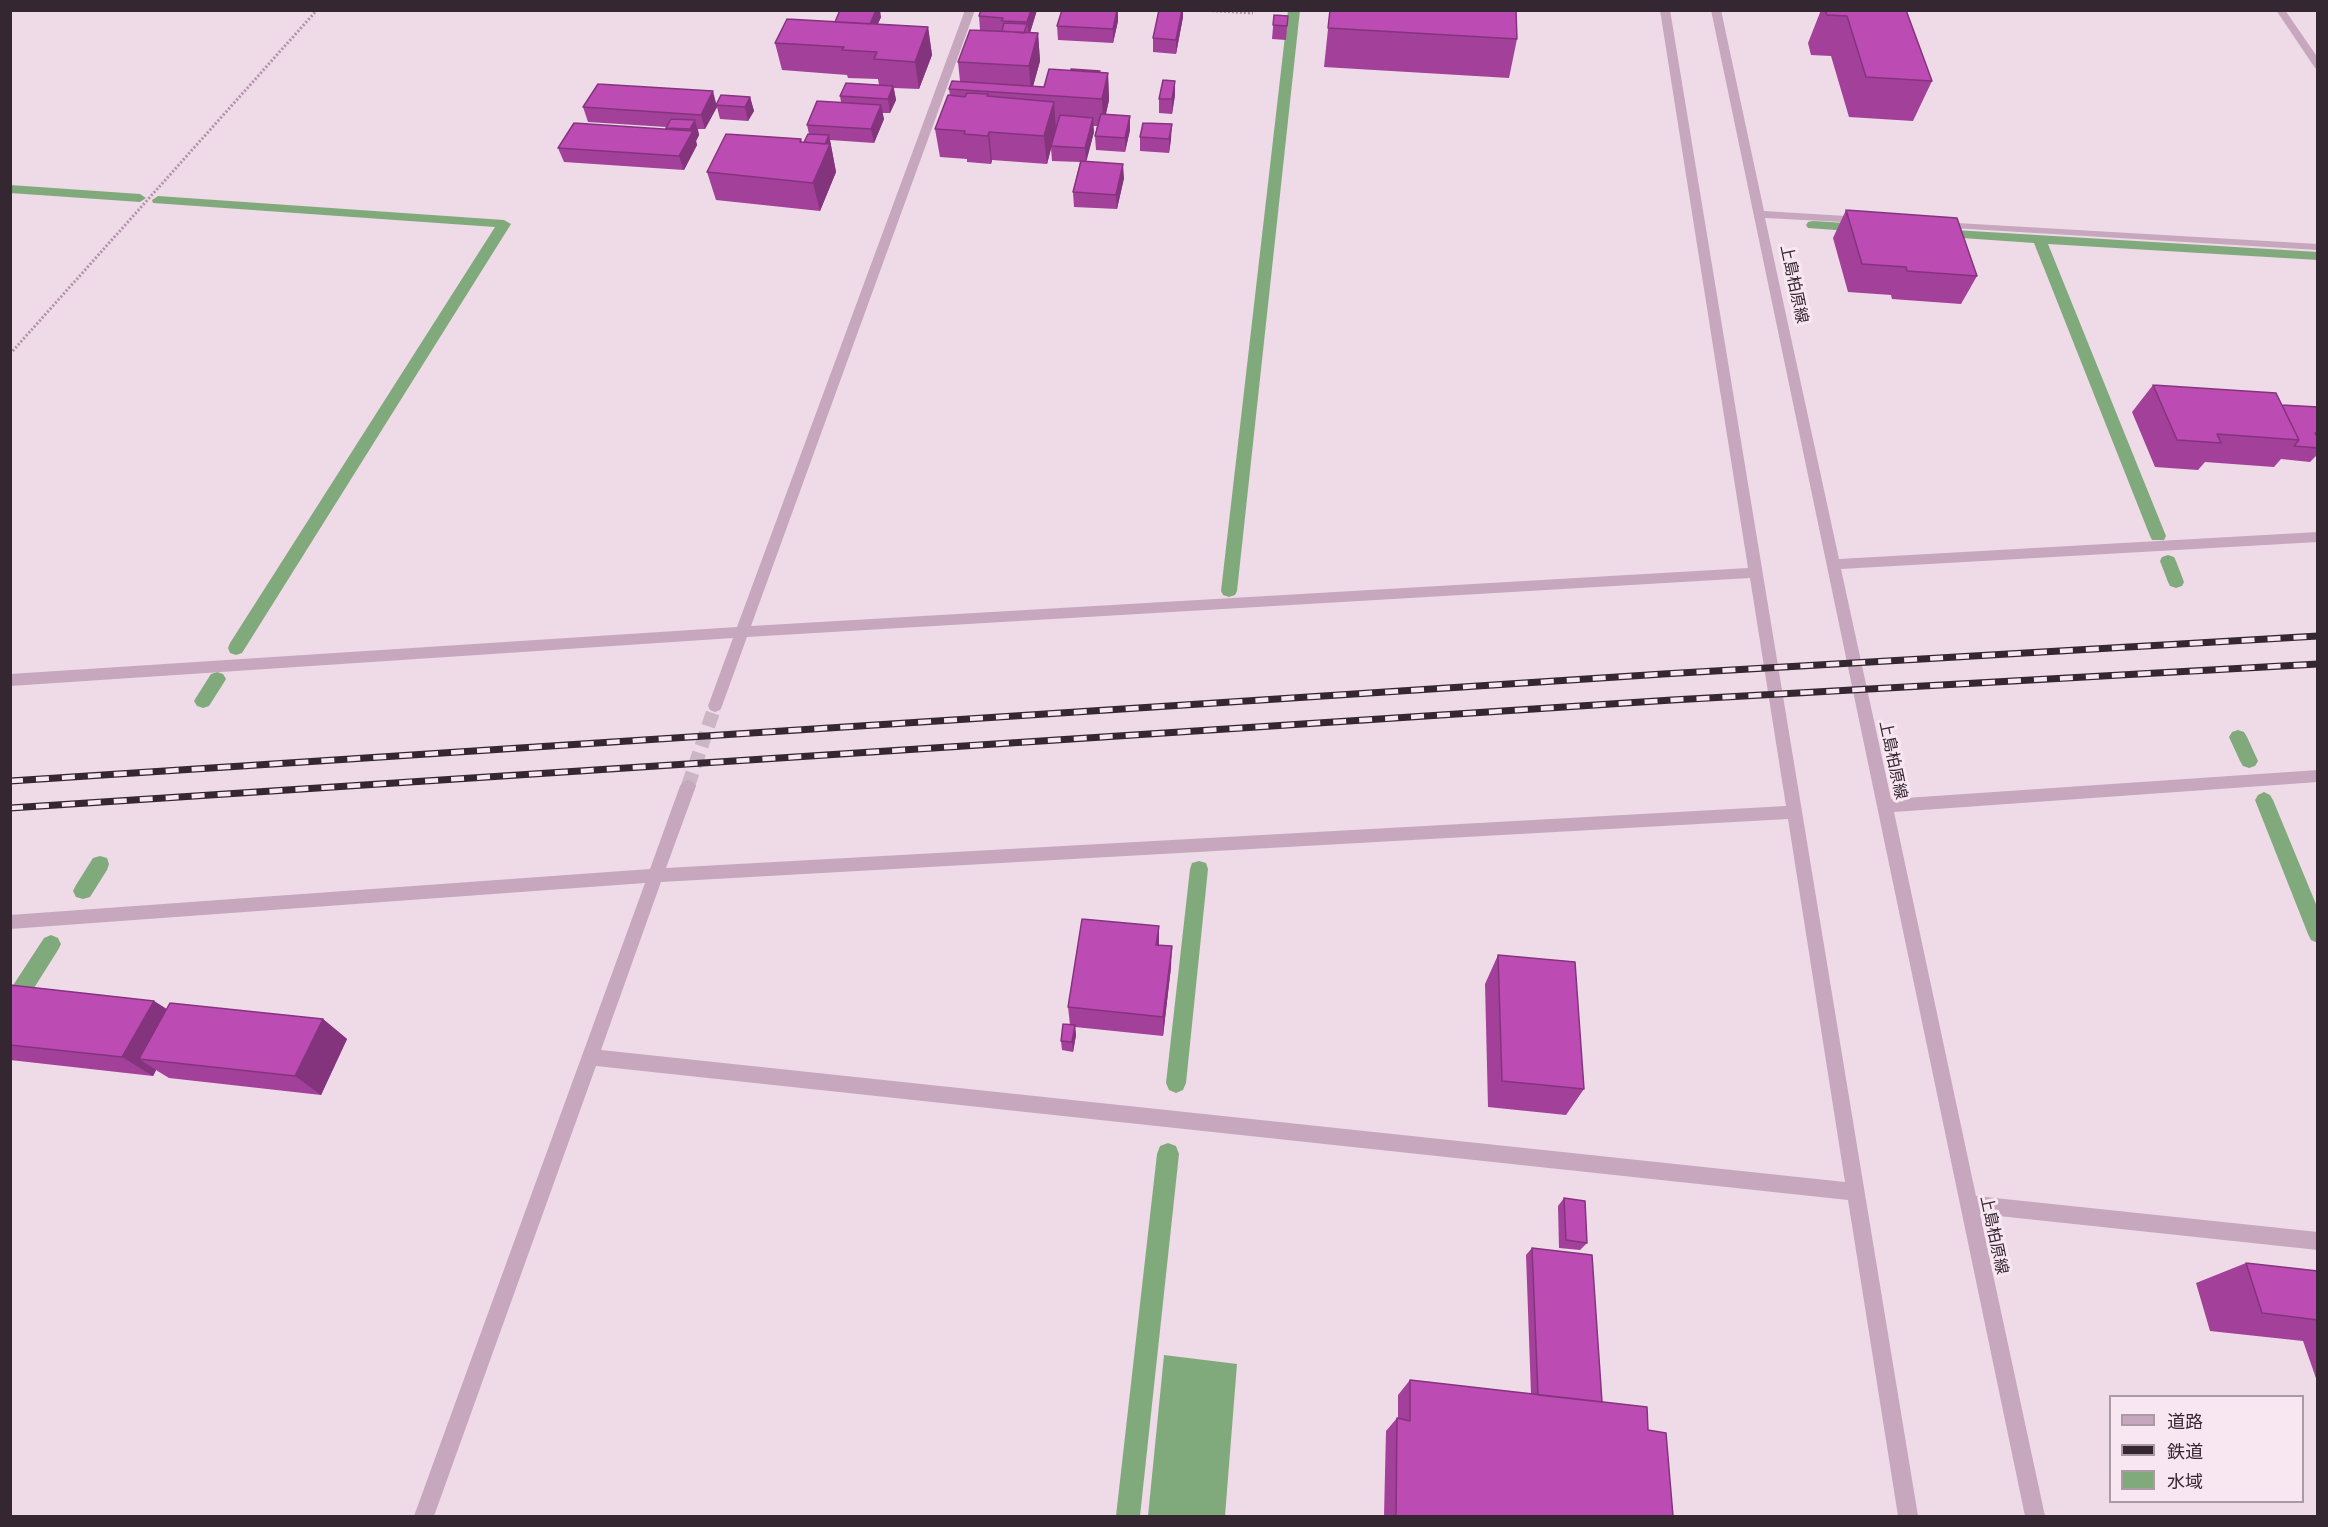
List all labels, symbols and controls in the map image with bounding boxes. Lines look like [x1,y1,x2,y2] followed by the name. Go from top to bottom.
[1776,243,1812,325] street label: 上島柏原線
[1875,719,1911,801] street label: 上島柏原線
[1976,1194,2012,1276] street label: 上島柏原線
[2109,1395,2304,1503] legend
[2167,1411,2203,1432] text: 道路
[2167,1441,2203,1462] text: 鉄道
[2167,1471,2203,1492] text: 水域

